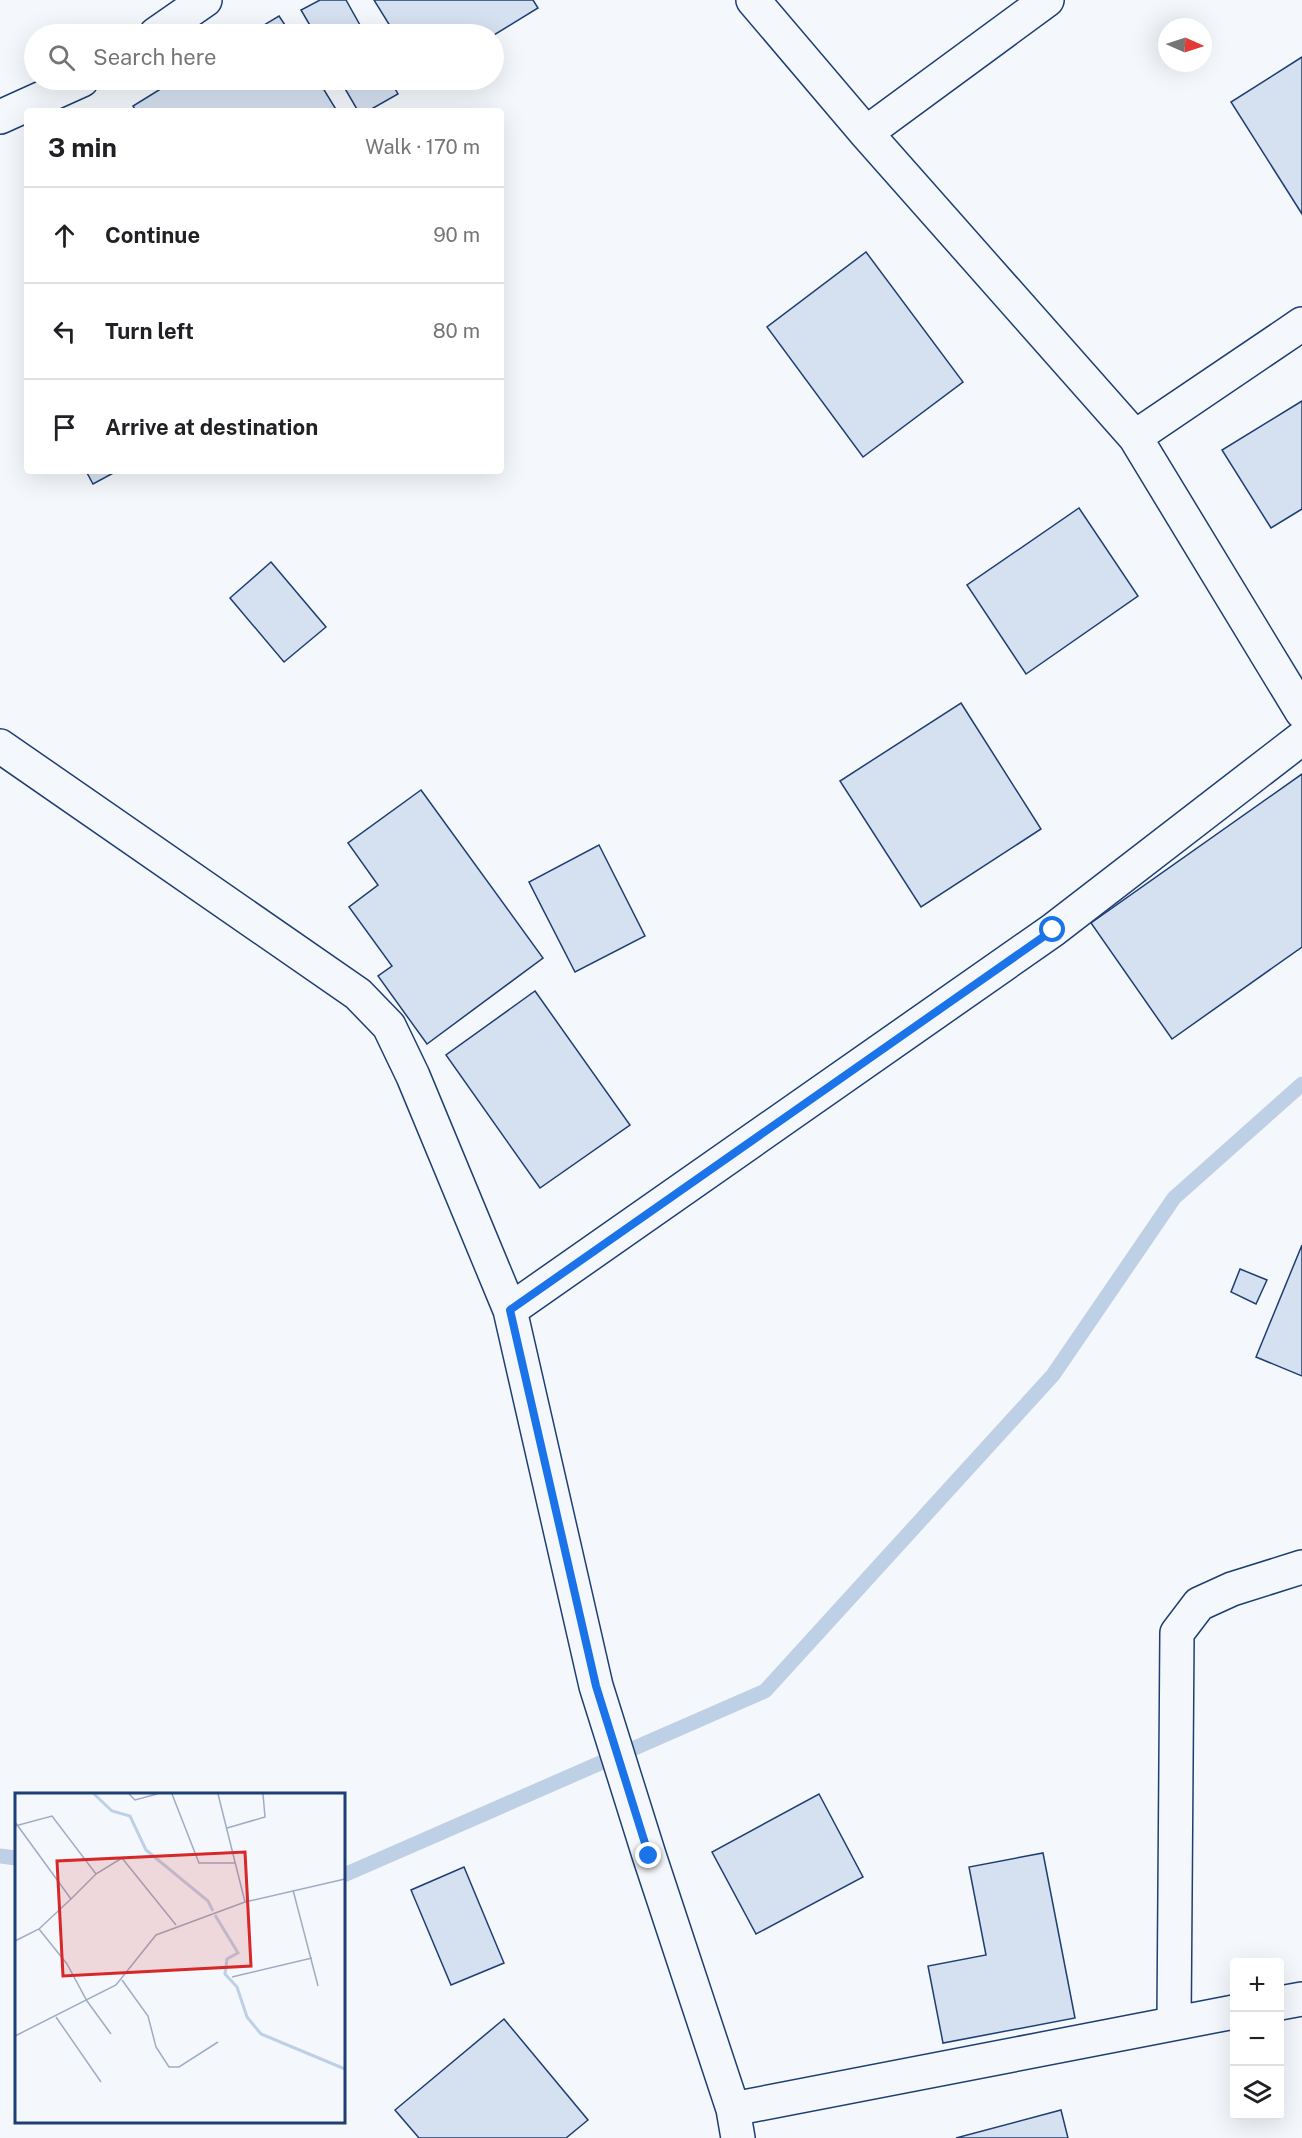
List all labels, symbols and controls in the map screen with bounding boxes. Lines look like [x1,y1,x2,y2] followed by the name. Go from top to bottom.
[1158,18,1212,72] north arrow
[24,24,504,90] search box
[45,41,78,74] icon: search
[93,44,217,70] text: Search here
[48,132,117,163] text: 3 min
[365,135,480,159] text: Walk · 170 m
[48,219,81,252] icon: ahead
[105,222,200,248] text: Continue
[433,223,480,247] text: 90 m
[48,315,81,348] icon: left
[105,318,194,344] text: Turn left
[433,319,480,343] text: 80 m
[48,411,81,444] icon: arrive
[105,414,318,440] text: Arrive at destination
[1039,916,1065,942] route start
[15,1793,345,2123] inset map
[635,1842,661,1868] route end
[1230,1958,1284,2120] map controls
[1230,1958,1284,2012] button: +
[1230,2012,1284,2066] button: −
[1230,2066,1284,2120] button: layers

